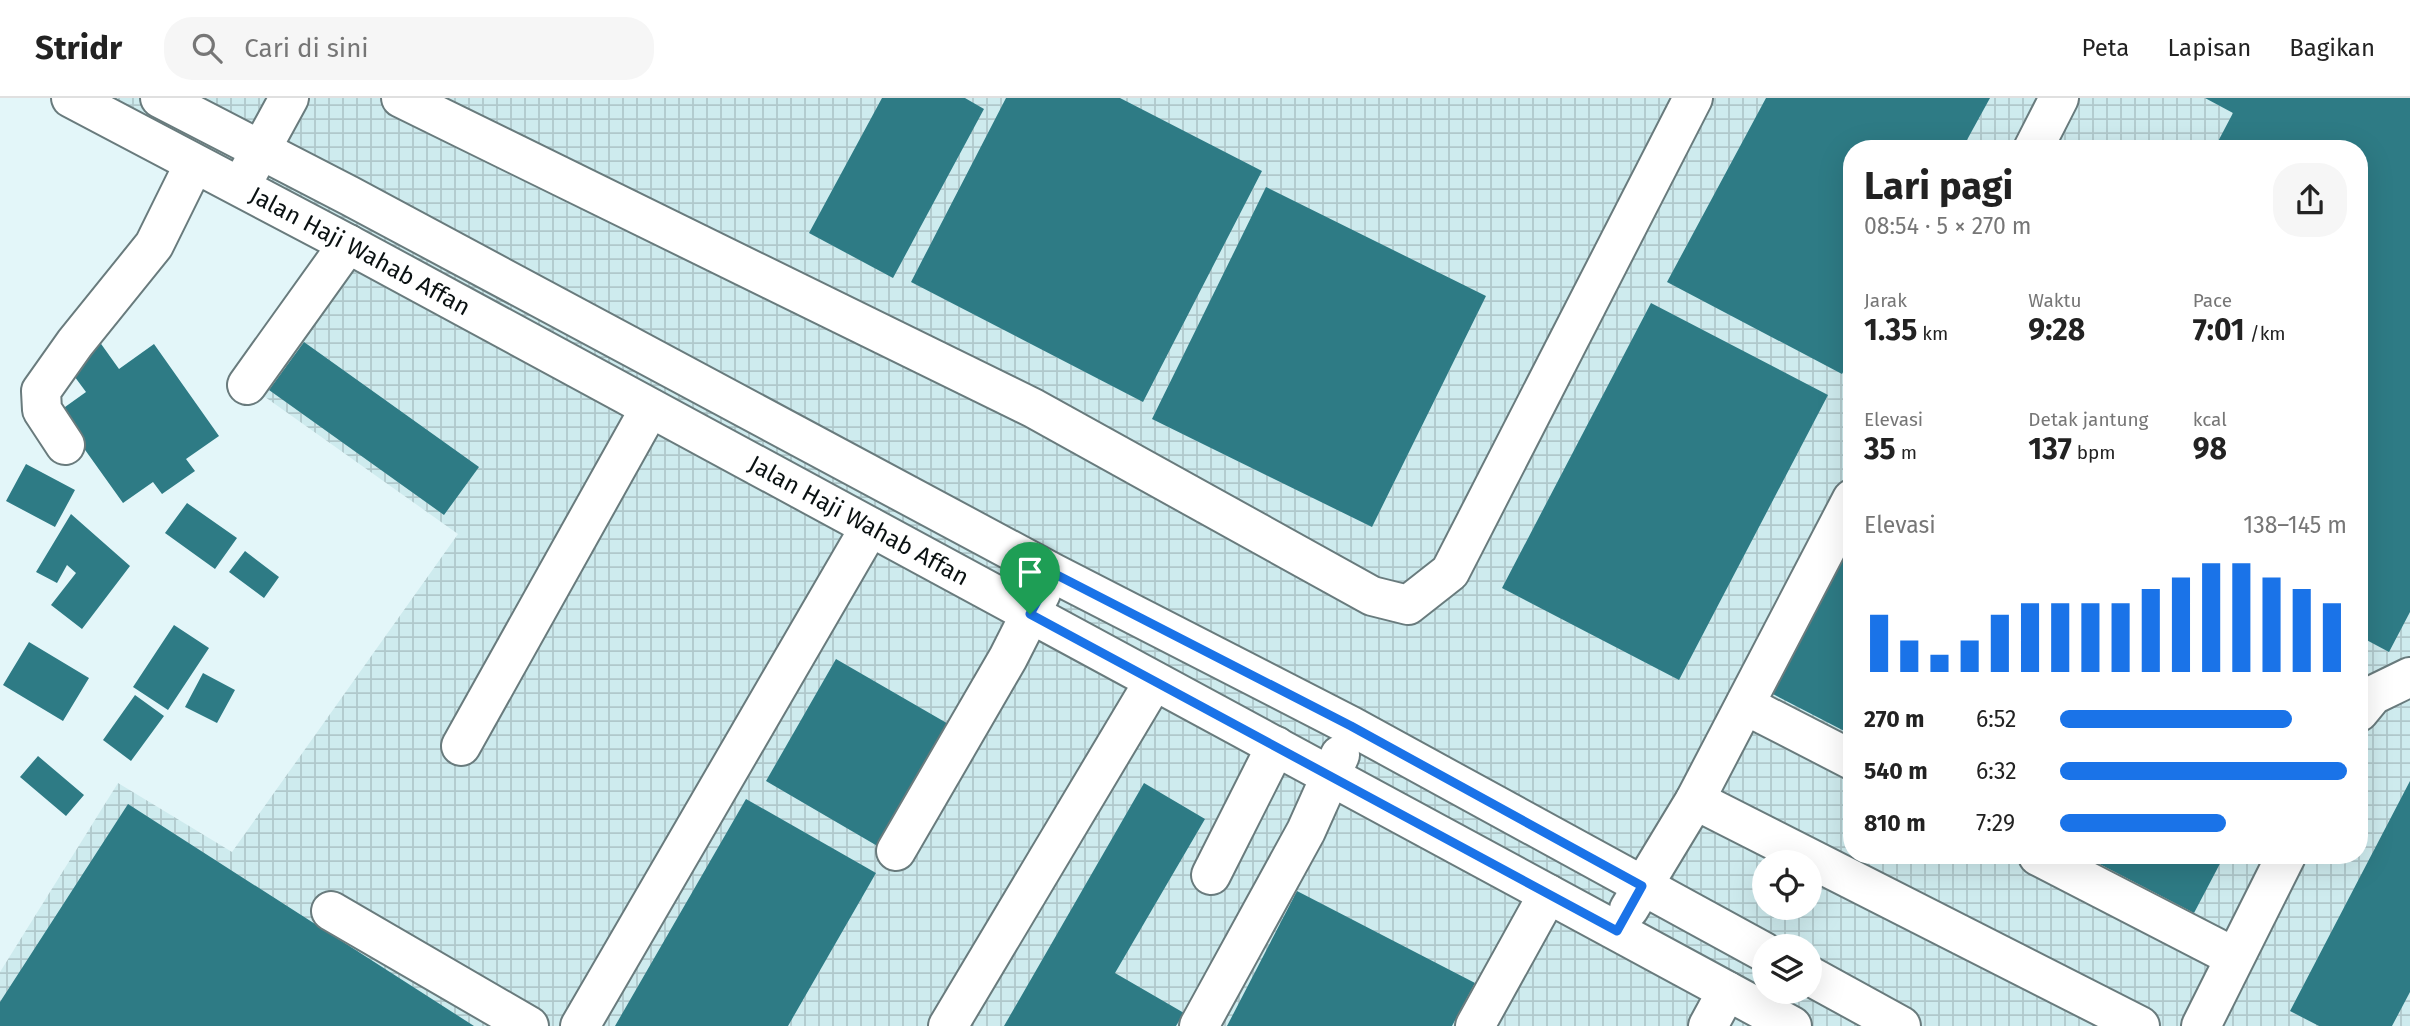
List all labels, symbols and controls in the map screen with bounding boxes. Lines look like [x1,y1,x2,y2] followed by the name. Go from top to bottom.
[164,17,654,80] search box
[35,28,122,68] text: Stridr
[188,29,226,67] icon: search
[244,33,369,64] text: Cari di sini
[2082,34,2129,62] text: Peta
[2167,34,2251,62] text: Lapisan
[2289,34,2375,62] text: Bagikan
[1864,163,2013,209] text: Lari pagi
[2273,163,2347,237] button: share
[245,181,475,322] street label: Jalan Haji Wahab Affan
[1864,212,2032,240] text: 08:54 · 5 × 270 m
[1864,289,1907,312] text: Jarak
[2028,289,2081,312] text: Waktu
[2193,289,2232,312] text: Pace
[1864,312,1917,348] text: 1.35
[2028,312,2085,348] text: 9:28
[2193,312,2245,348] text: 7:01
[1917,322,1948,345] text: km
[2245,322,2286,345] text: /km
[1864,408,1923,431] text: Elevasi
[2028,408,2148,431] text: Detak jantung
[2193,408,2227,431] text: kcal
[1864,431,1896,467] text: 35
[2028,431,2072,467] text: 137
[2193,431,2227,467] text: 98
[1896,441,1917,464] text: m
[2072,441,2116,464] text: bpm
[744,450,974,592] street label: Jalan Haji Wahab Affan
[1864,511,1936,539] text: Elevasi
[2243,511,2347,539] text: 138–145 m
[1000,542,1060,614] pin
[1011,553,1049,591] icon: arrive
[1864,705,1925,733] text: 270 m
[1976,705,2017,733] text: 6:52
[1864,757,1928,785] text: 540 m
[1976,757,2017,785] text: 6:32
[1864,809,1926,837] text: 810 m
[1976,809,2015,837] text: 7:29
[1752,850,1822,1004] map controls
[1752,850,1822,920] button: locate
[1752,934,1822,1004] button: layers

